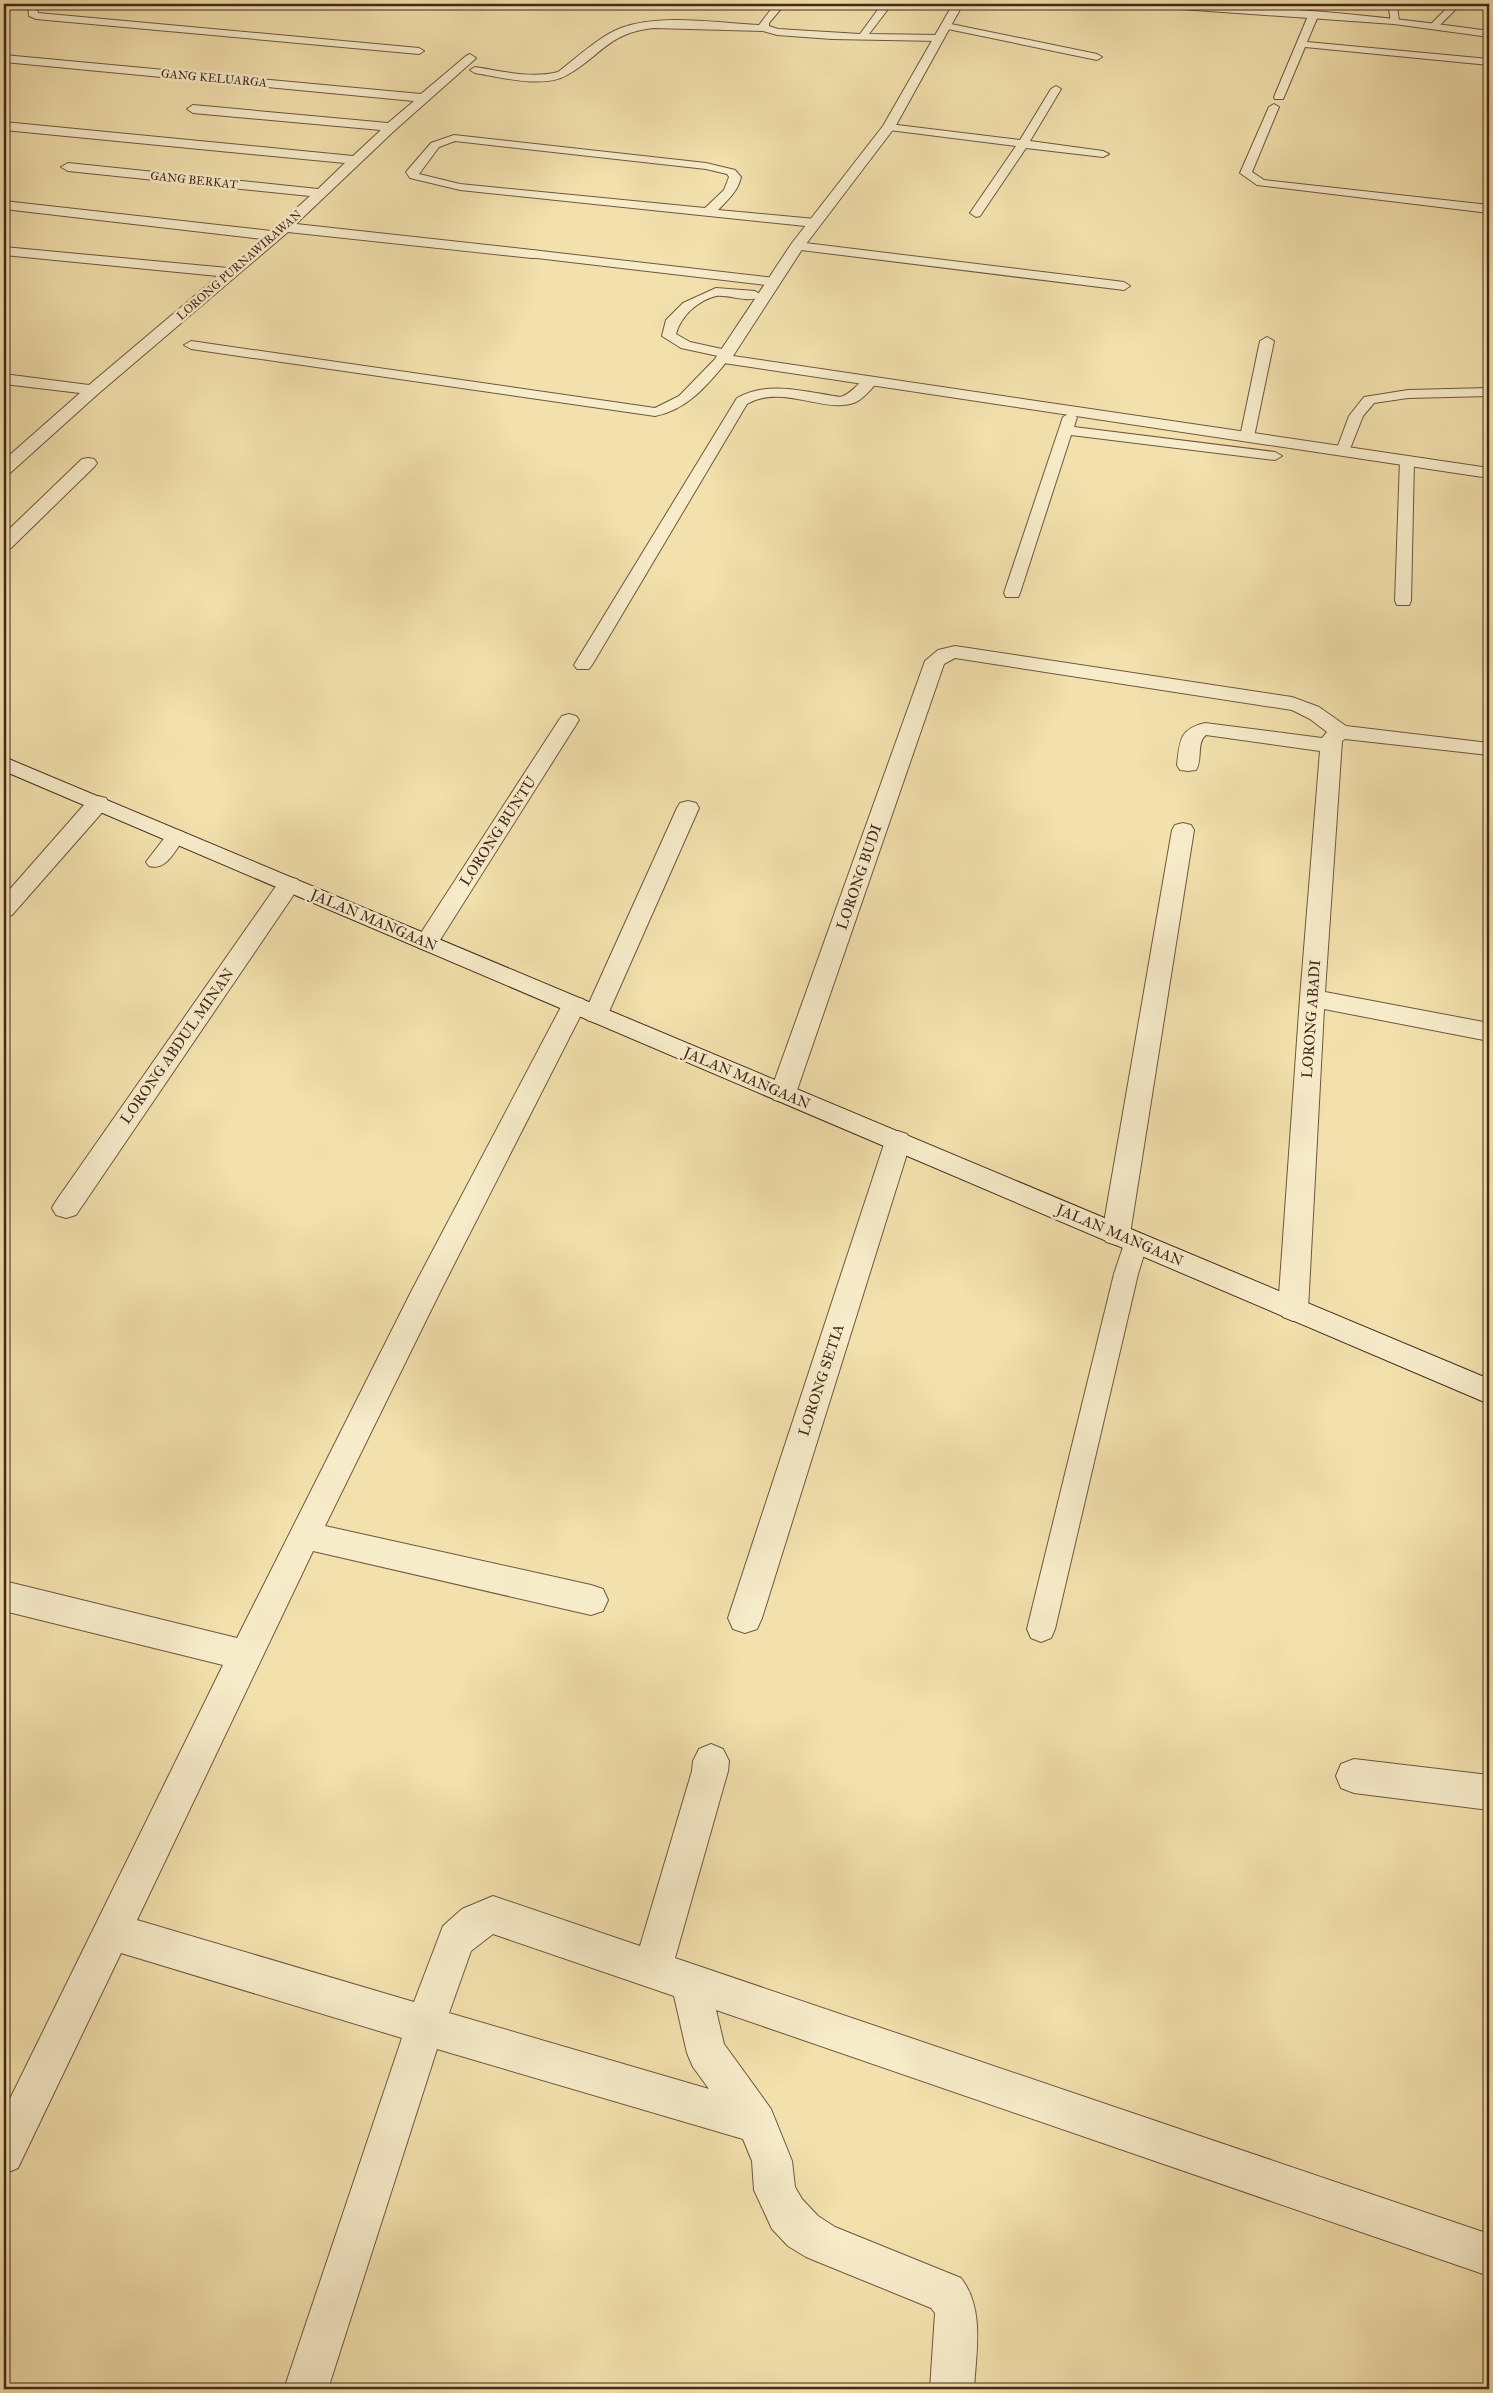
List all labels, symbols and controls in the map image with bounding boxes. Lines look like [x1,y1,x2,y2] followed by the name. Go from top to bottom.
[161,66,267,90] street label: GANG KELUARGA
[150,168,238,192] street label: GANG BERKAT
[174,207,304,323] street label: LORONG PURNAWIRAWAN
[456,773,540,889] street label: LORONG BUNTU
[833,822,885,932] street label: LORONG BUDI
[306,884,440,956] street label: JALAN MANGAAN
[1298,959,1324,1079] street label: LORONG ABADI
[116,965,238,1127] street label: LORONG ABDUL MINAN
[679,1042,813,1114] street label: JALAN MANGAAN
[1052,1199,1186,1271] street label: JALAN MANGAAN
[794,1322,848,1438] street label: LORONG SETIA

